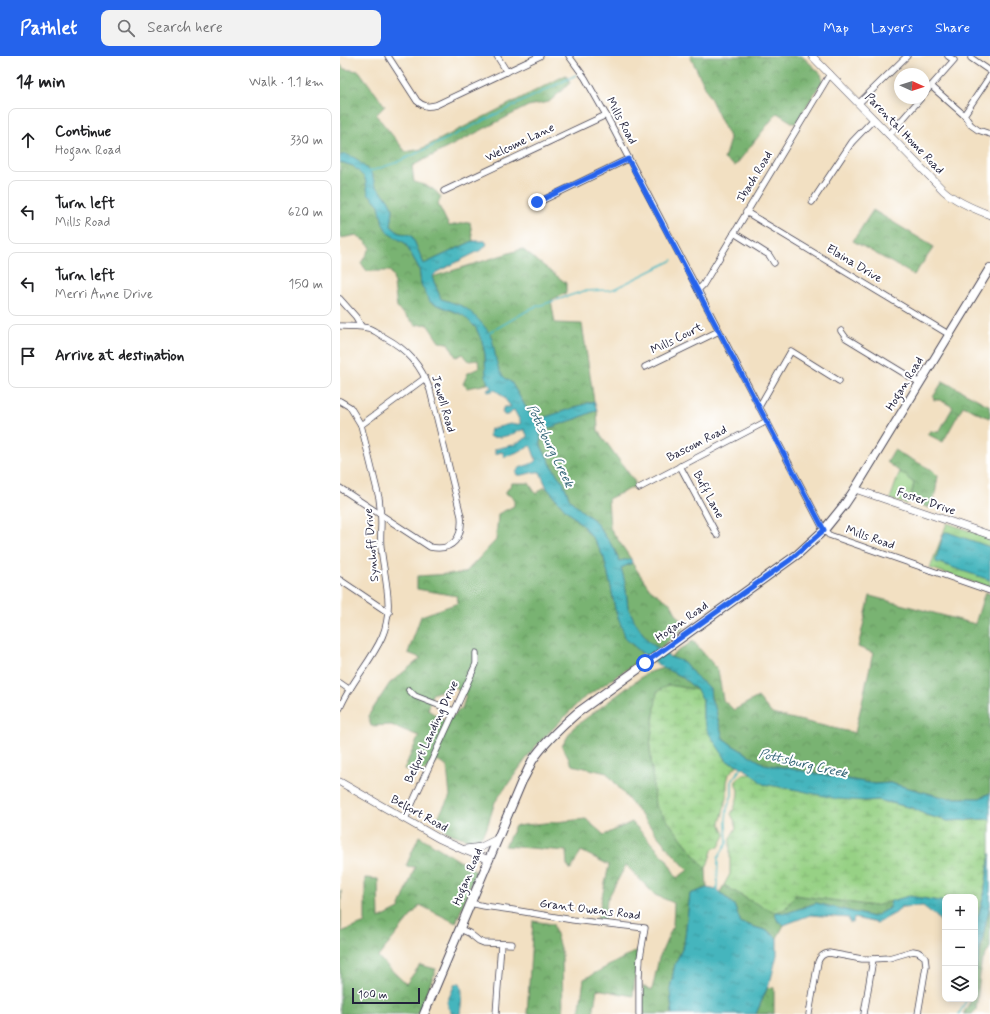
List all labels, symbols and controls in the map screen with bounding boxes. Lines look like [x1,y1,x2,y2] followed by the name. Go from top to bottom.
[101,10,381,46] search box
[20,16,77,41] text: Pathlet
[115,17,137,39] icon: search
[147,18,223,38] text: Search here
[823,19,849,37] text: Map
[871,19,913,37] text: Layers
[935,19,970,37] text: Share
[894,68,930,104] north arrow
[16,71,65,93] text: 14 min
[249,74,324,91] text: Walk · 1.1 km
[861,90,947,178] street label: Parental Home Road
[602,95,640,147] street label: Mills Road
[483,120,557,166] street label: Welcome Lane
[55,122,111,142] text: Continue
[17,129,39,151] icon: ahead
[290,132,323,149] text: 330 m
[55,142,121,159] text: Hogan Road
[733,148,777,206] street label: Ibach Road
[528,193,546,211] route end
[55,194,115,214] text: Turn left
[17,201,39,223] icon: left
[288,204,323,221] text: 620 m
[55,214,110,231] text: Mills Road
[823,241,885,287] street label: Elaina Drive
[55,266,115,286] text: Turn left
[17,273,39,295] icon: left
[289,276,323,293] text: 150 m
[55,286,153,303] text: Merri Anne Drive
[648,319,706,359] street label: Mills Court
[17,345,39,367] icon: arrive
[55,346,184,366] text: Arrive at destination
[882,354,928,415] street label: Hogan Road
[427,374,459,434] street label: Jewell Road
[523,402,578,492] water label: Pottsburg Creek
[664,422,730,466] street label: Bascom Road
[689,468,727,522] street label: Buff Lane
[895,484,957,520] street label: Foster Drive
[361,508,383,582] street label: Synhoff Drive
[843,522,897,554] street label: Mills Road
[652,598,712,647] street label: Hogan Road
[636,654,654,672] route start
[401,678,464,786] street label: Belfort Landing Drive
[757,746,850,783] water label: Pottsburg Creek
[387,792,450,837] street label: Belfort Road
[449,846,488,909] street label: Hogan Road
[942,894,978,1002] map controls
[942,894,978,930] button: +
[539,896,641,924] street label: Grant Owens Road
[942,930,978,966] button: −
[942,966,978,1002] button: layers
[352,986,420,1005] scale bar
[358,988,388,1002] text: 100 m

